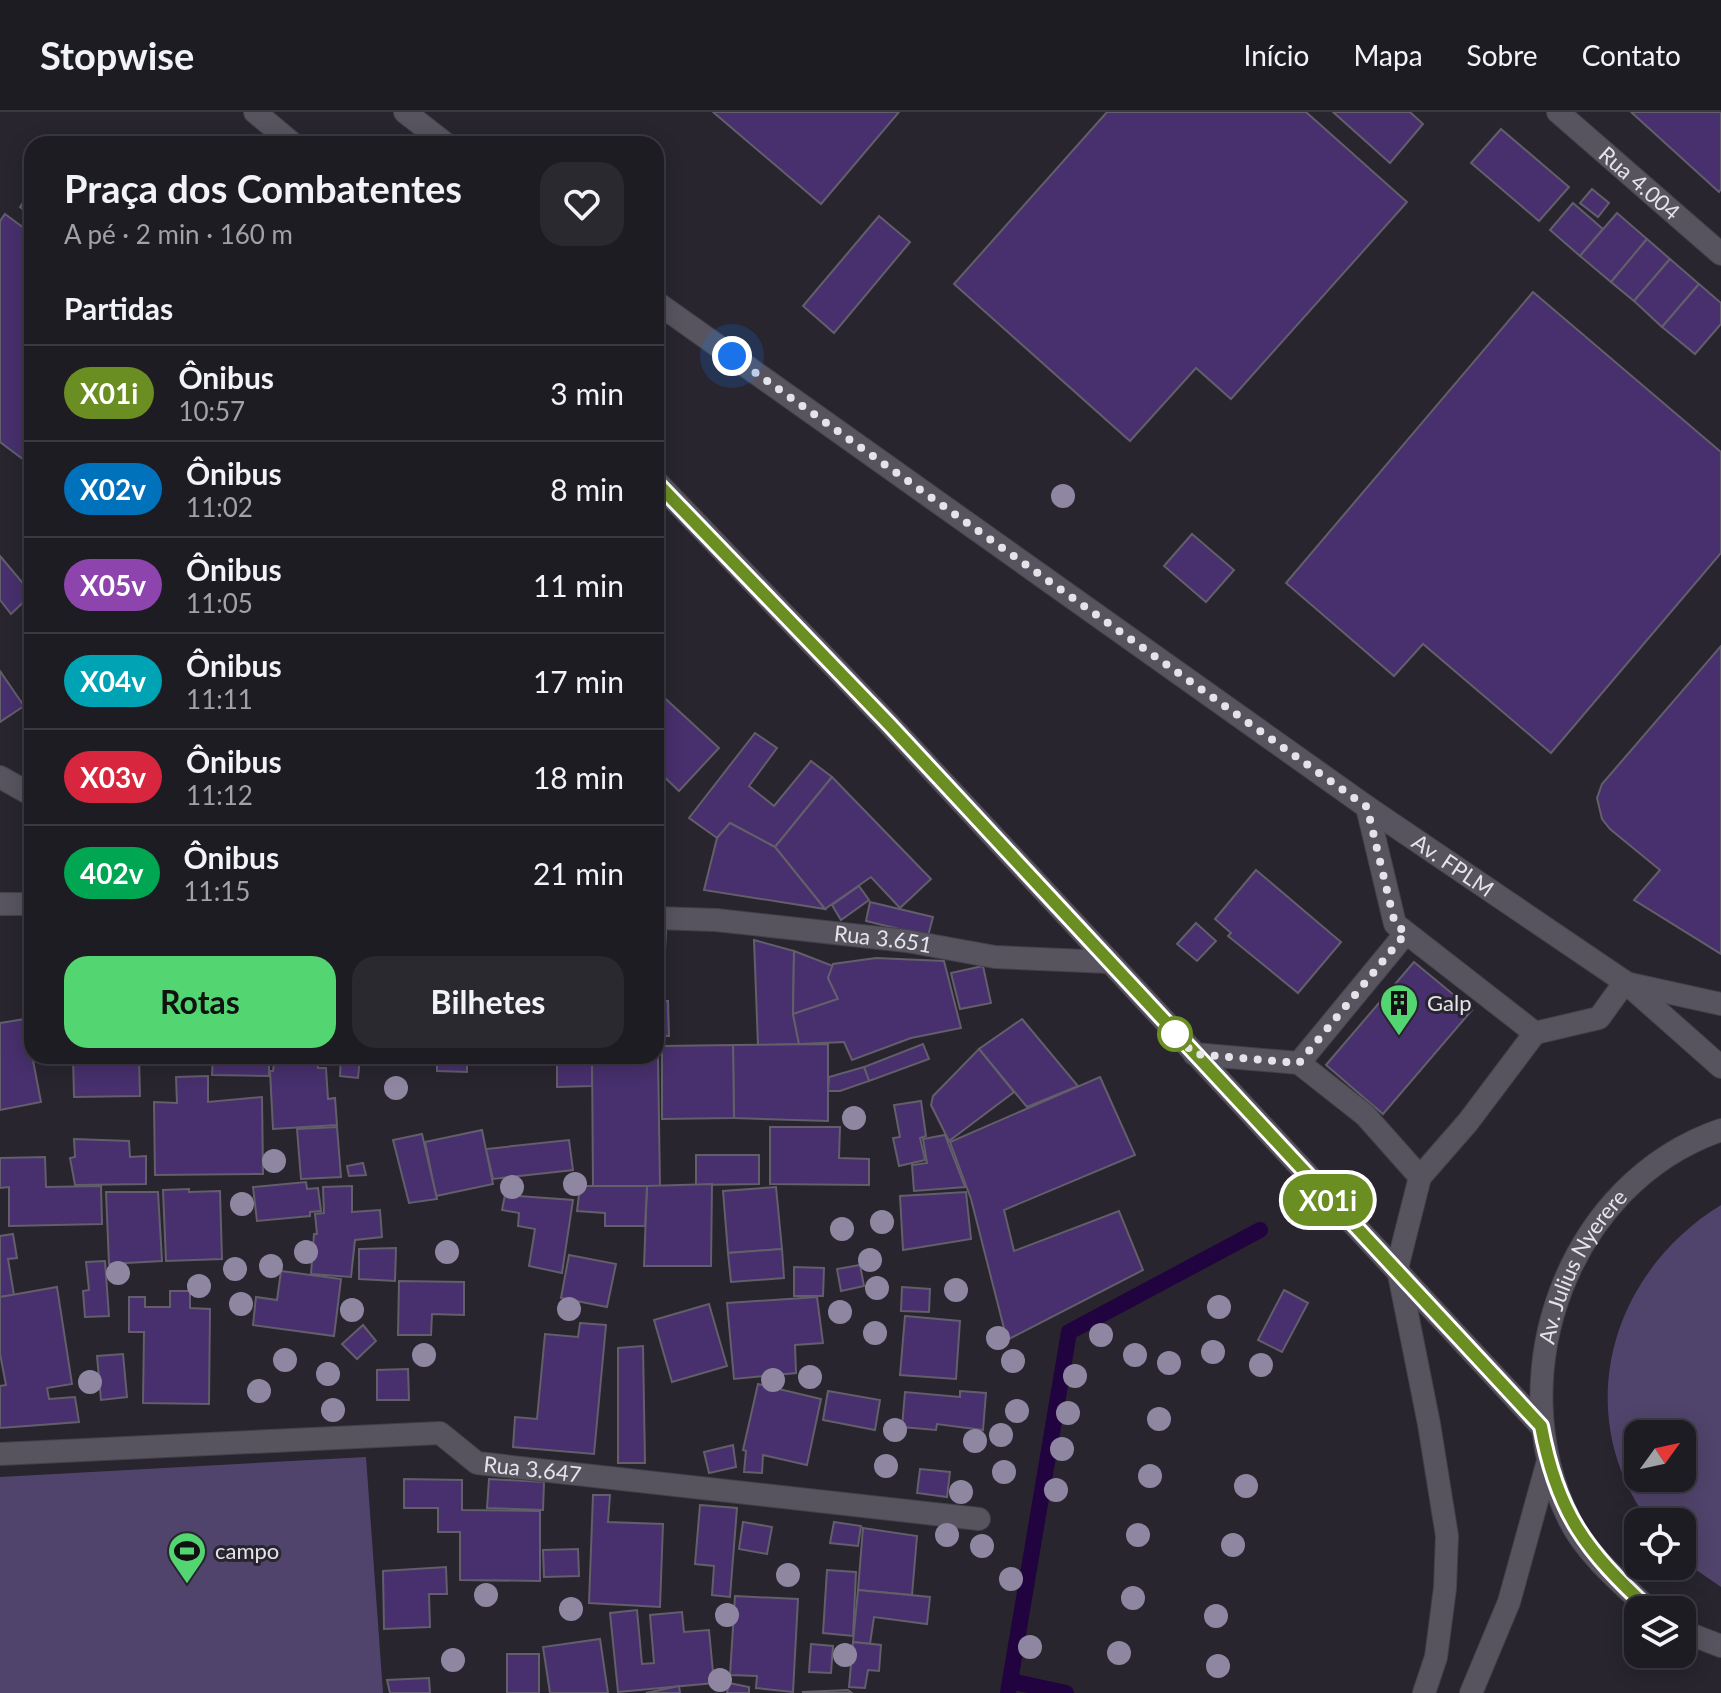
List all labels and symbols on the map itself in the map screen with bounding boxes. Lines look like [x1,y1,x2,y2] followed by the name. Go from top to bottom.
[1594,140,1686,225] street label: Rua 4.004
[712,336,752,376] your location
[1407,828,1499,902] street label: Av. FPLM
[833,919,934,958] street label: Rua 3.651
[1378,982,1420,1037] building icon: Galp
[1427,989,1471,1016] place label: Galp
[1158,1017,1192,1051] unlabelled marker
[1272,1174,1384,1226] line badge: X01i
[1532,1183,1632,1346] street label: Av. Julius Nyerere
[1624,1420,1696,1492] north arrow
[482,1450,583,1488] street label: Rua 3.647
[166,1530,208,1585] sports icon: campo
[215,1537,279,1564] place label: campo

